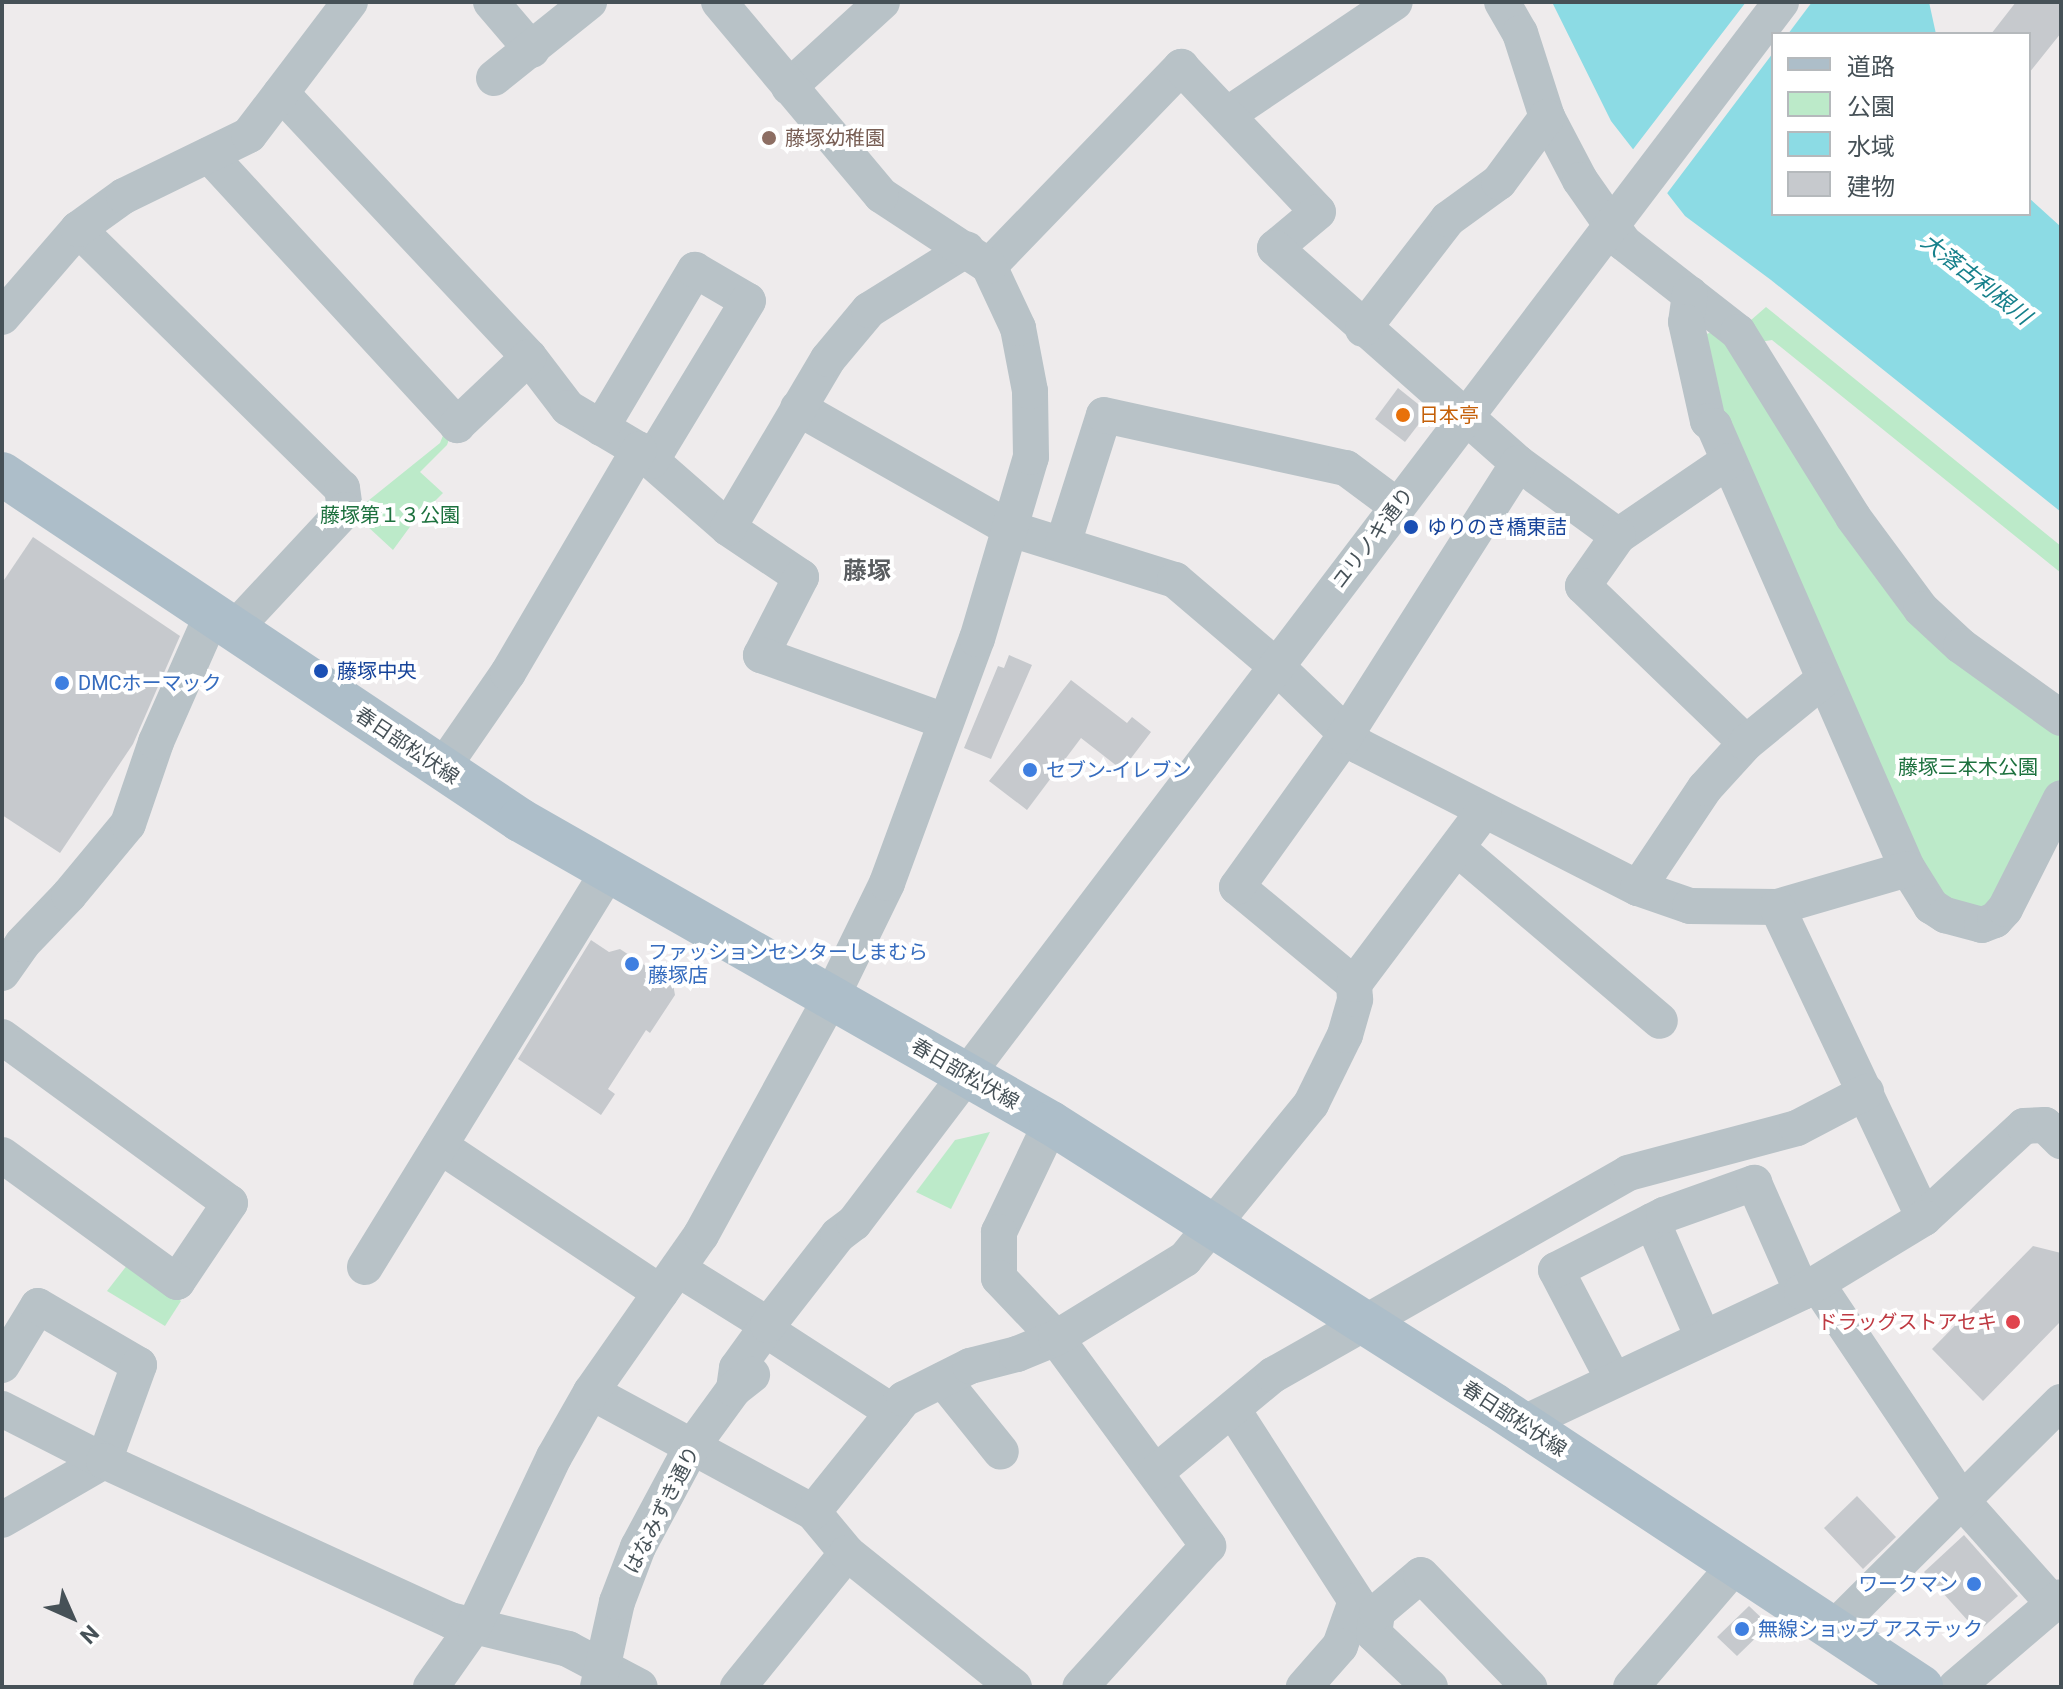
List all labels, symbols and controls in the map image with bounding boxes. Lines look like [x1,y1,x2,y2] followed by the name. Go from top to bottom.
[1771,32,2031,216] legend
[1847,53,1895,81] text: 道路
[1847,93,1895,121] text: 公園
[785,126,885,150] place label: 藤塚幼稚園
[760,129,778,147] marker: 藤塚幼稚園
[1847,133,1895,161] text: 水域
[1847,173,1895,201] text: 建物
[1916,228,2036,330] water label: 大落古利根川
[1419,403,1479,427] place label: 日本亭
[1394,406,1412,424] marker: 日本亭
[1327,483,1419,593] street label: ユリノキ通り
[320,503,460,527] park label: 藤塚第１３公園
[1427,515,1567,539] place label: ゆりのき橋東詰
[1402,518,1420,536] marker: ゆりのき橋東詰
[843,558,891,586] district label: 藤塚
[337,659,417,683] place label: 藤塚中央
[312,662,330,680] marker: 藤塚中央
[78,671,222,695] place label: DMCホーマック
[53,674,71,692] marker: DMCホーマック
[351,703,463,789] street label: 春日部松伏線
[1898,755,2038,779] park label: 藤塚三本木公園
[1046,758,1192,782] place label: セブン-イレブン
[1021,761,1039,779] marker: セブン-イレブン
[648,940,928,987] place label: ファッションセンターしまむら 藤塚店
[623,955,641,973] marker: ファッションセンターしまむら 藤塚店
[907,1034,1023,1114] street label: 春日部松伏線
[1817,1310,1997,1334] place label: ドラッグストアセキ
[2004,1313,2022,1331] marker: ドラッグストアセキ
[1457,1376,1571,1462] street label: 春日部松伏線
[620,1442,704,1578] street label: はなみずき通り
[1858,1572,1958,1596] place label: ワークマン
[1965,1575,1983,1593] marker: ワークマン
[32,1577,112,1657] north arrow
[1758,1617,1983,1641] place label: 無線ショップ アステック
[75,1620,104,1649] text: N
[1733,1620,1751,1638] marker: 無線ショップ アステック

